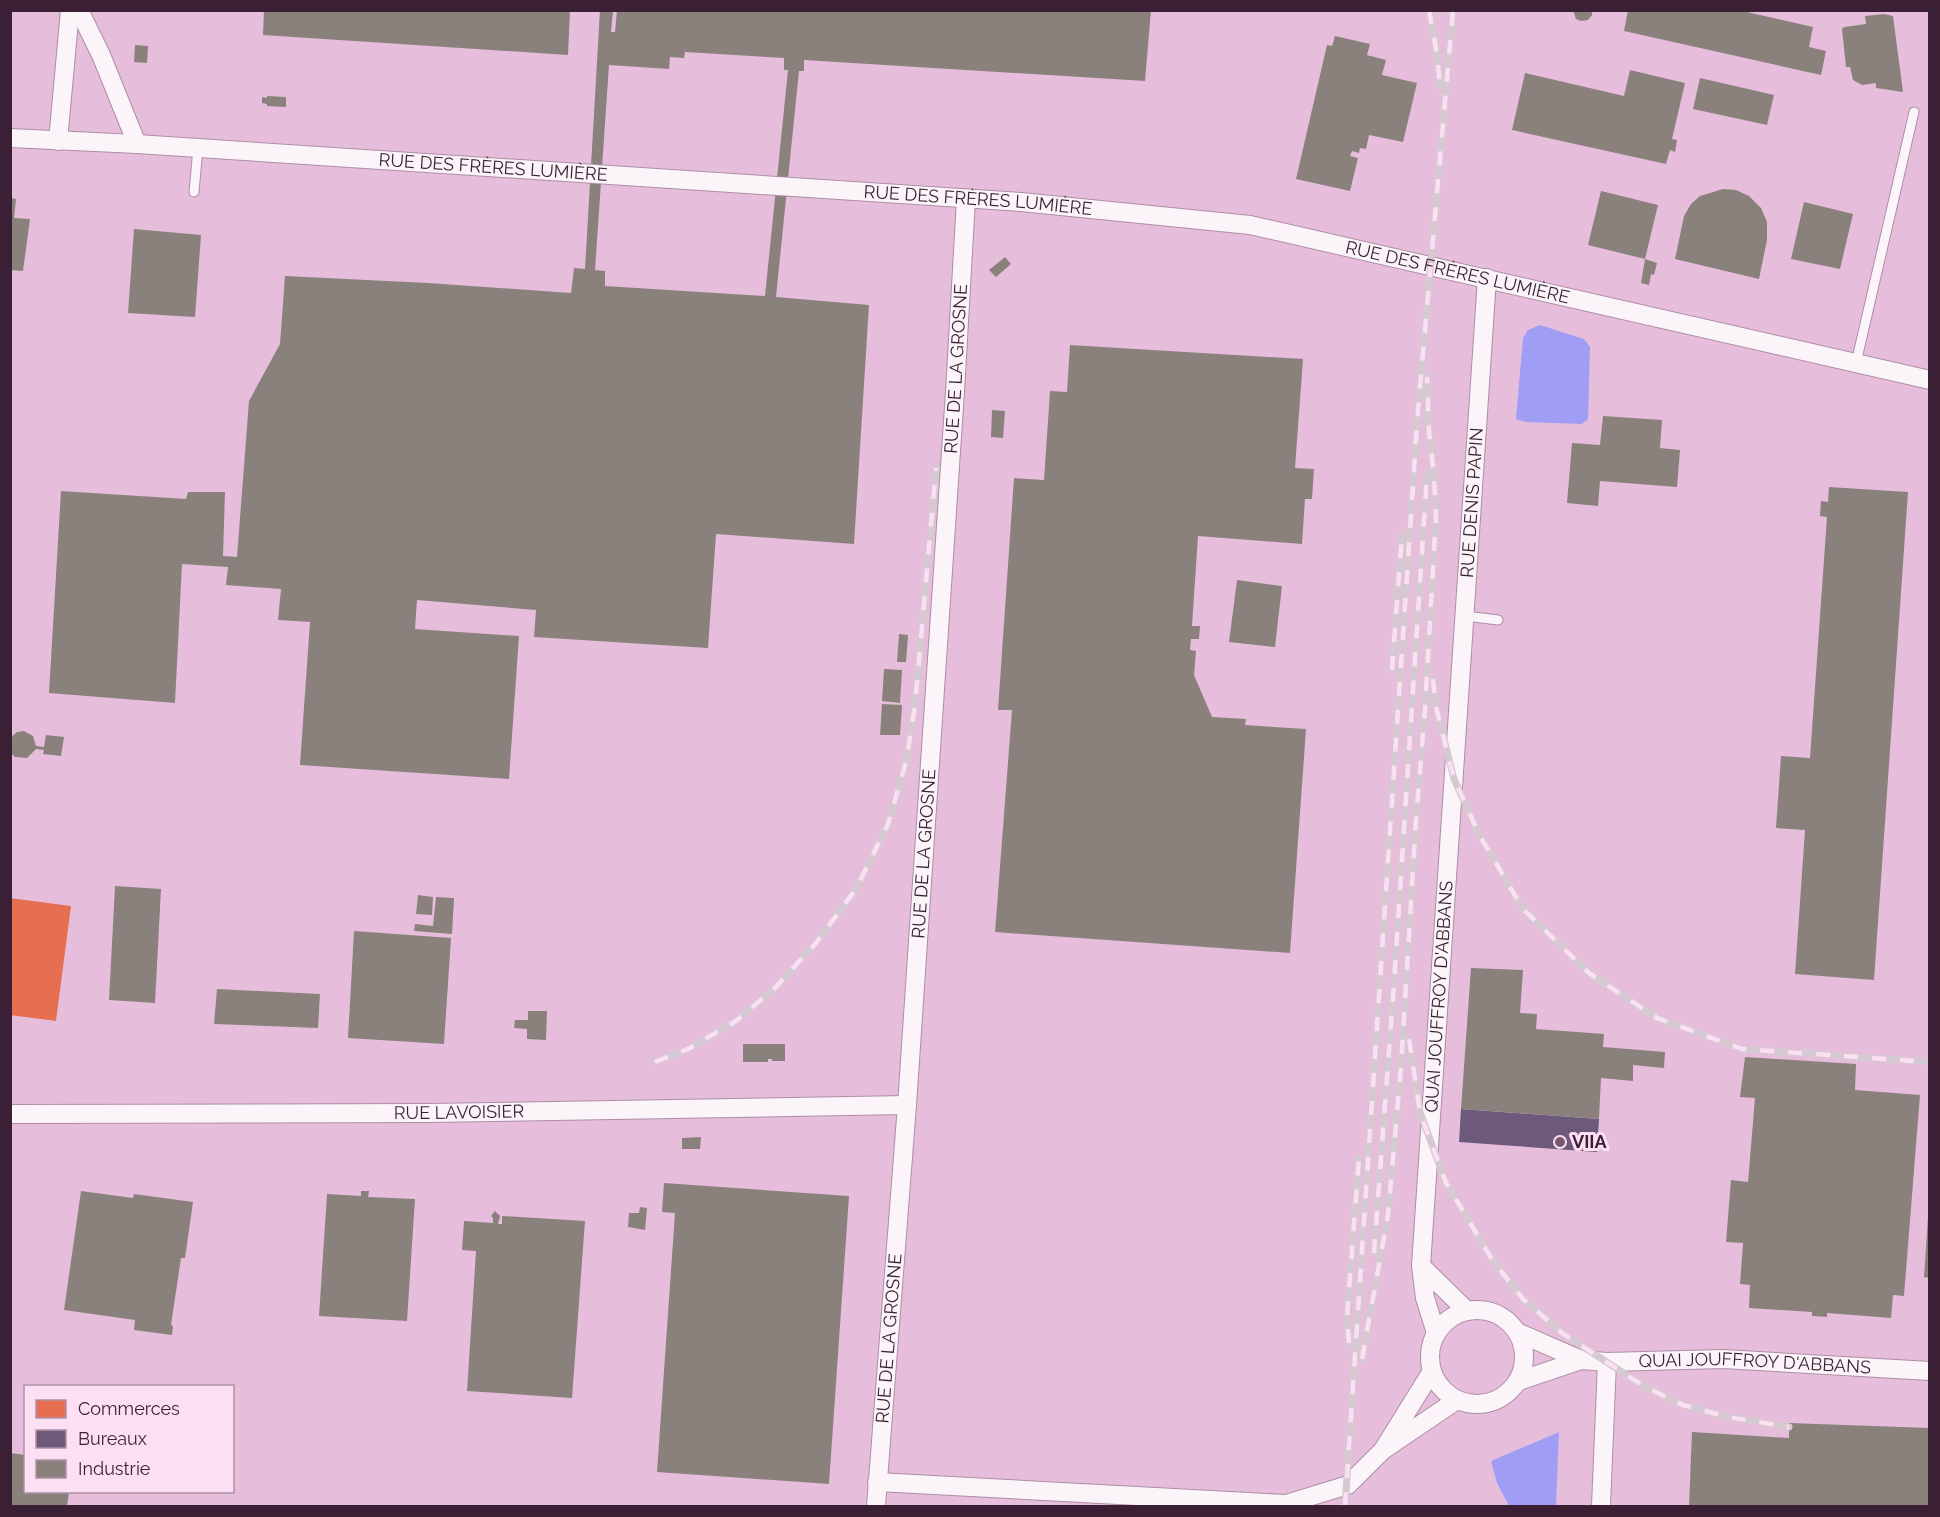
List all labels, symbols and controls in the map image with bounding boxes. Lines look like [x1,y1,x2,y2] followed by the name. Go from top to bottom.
[378,149,608,185] street label: RUE DES FRÈRES LUMIÈRE
[863,181,1093,219] street label: RUE DES FRÈRES LUMIÈRE
[1343,236,1572,308] street label: RUE DES FRÈRES LUMIÈRE
[940,283,971,454] street label: RUE DE LA GROSNE
[1456,427,1487,579] street label: RUE DENIS PAPIN
[907,768,940,939] street label: RUE DE LA GROSNE
[1420,880,1457,1113] street label: QUAI JOUFFROY D'ABBANS
[394,1100,525,1123] street label: RUE LAVOISIER
[1572,1131,1607,1152] place label: VIIA
[1553,1135,1567,1149] marker: VIIA
[871,1253,905,1424] street label: RUE DE LA GROSNE
[1638,1348,1872,1378] street label: QUAI JOUFFROY D'ABBANS
[24,1385,234,1493] legend
[78,1398,180,1419] text: Commerces
[78,1428,147,1449] text: Bureaux
[78,1458,151,1479] text: Industrie

